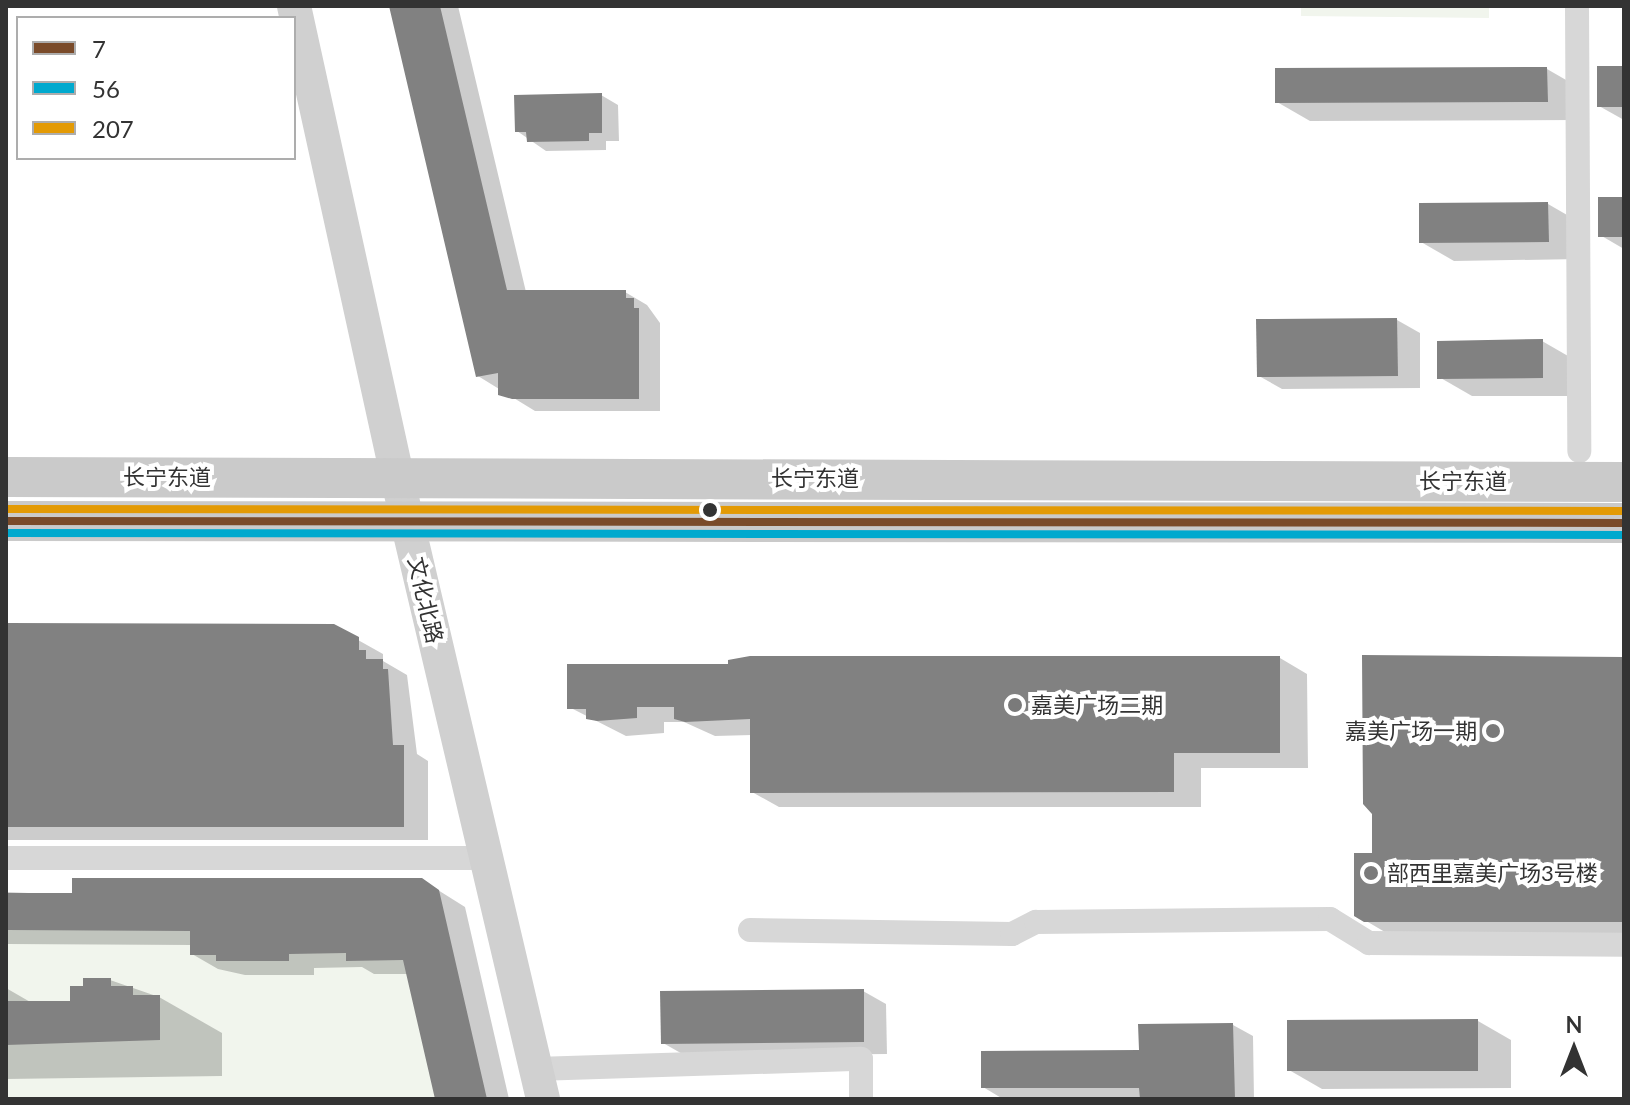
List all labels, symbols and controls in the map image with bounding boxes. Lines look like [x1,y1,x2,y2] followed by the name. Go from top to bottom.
[16,16,296,160] legend
[92,34,106,63] text: 7
[92,74,120,103] text: 56
[92,114,134,143] text: 207
[123,464,211,490] street label: 长宁东道
[771,465,859,491] street label: 长宁东道
[1419,468,1507,494] street label: 长宁东道
[702,502,718,518] unlabelled marker
[403,554,449,646] street label: 文化北路
[1031,692,1163,718] place label: 嘉美广场二期
[1006,696,1024,714] marker: 嘉美广场二期
[1345,718,1477,744] place label: 嘉美广场一期
[1484,722,1502,740] marker: 嘉美广场一期
[1387,860,1598,886] place label: 部西里嘉美广场3号楼
[1362,864,1380,882] marker: 部西里嘉美广场3号楼
[1534,1009,1614,1089] north arrow
[1566,1011,1582,1038] text: N

